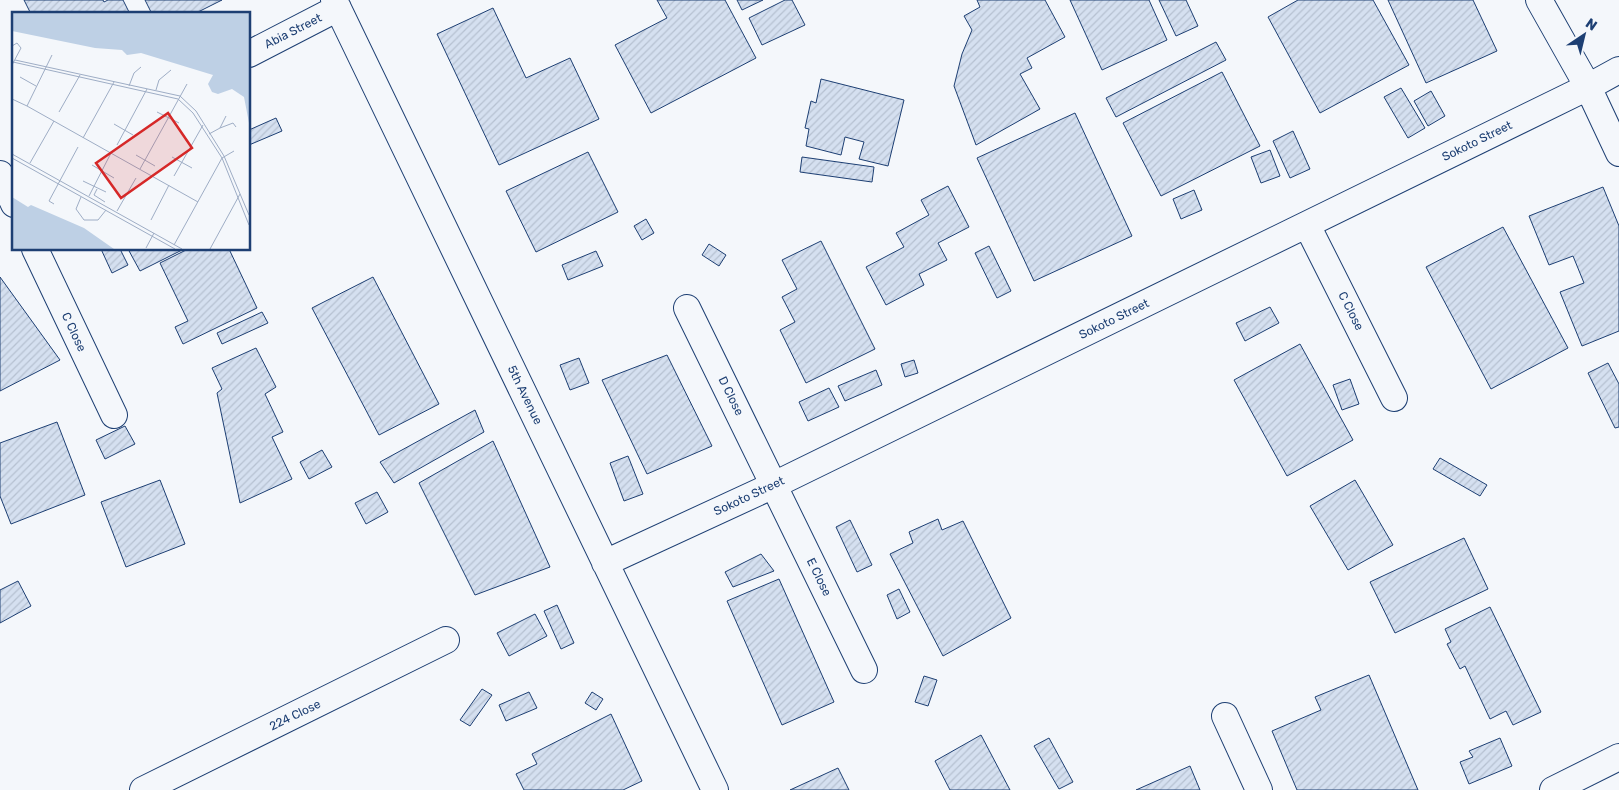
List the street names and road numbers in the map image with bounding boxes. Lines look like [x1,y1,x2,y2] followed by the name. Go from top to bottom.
[262,10,324,51] street label: Abia Street
[1440,118,1515,164] street label: Sokoto Street
[1335,289,1367,333] street label: C Close
[1077,296,1152,342] street label: Sokoto Street
[59,310,89,354] street label: C Close
[505,363,545,427] street label: 5th Avenue
[716,374,747,418] street label: D Close
[711,473,787,518] street label: Sokoto Street
[804,556,834,599] street label: E Close
[267,697,323,733] street label: 224 Close

